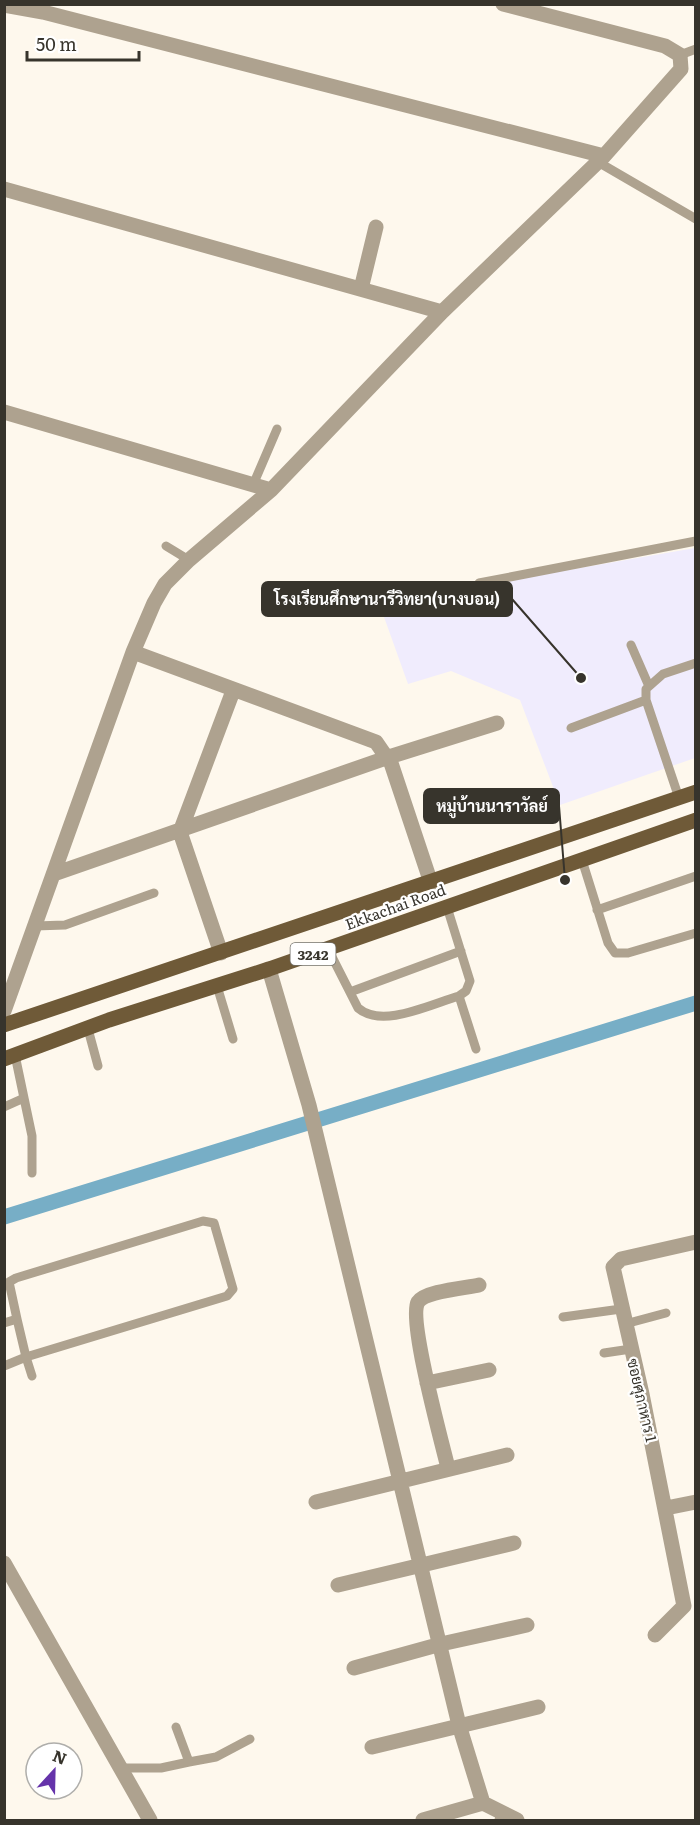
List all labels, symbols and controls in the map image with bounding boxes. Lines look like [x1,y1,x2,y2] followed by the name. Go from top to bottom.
[27,24,140,62] scale bar
[36,30,77,57] text: 50 m
[262,582,512,616] callout: โรงเรียนศึกษานารีวิทยา(บางบอน)
[273,586,500,610] text: โรงเรียนศึกษานารีวิทยา(บางบอน)
[424,789,559,823] callout: หมู่บ้านนาราวัลย์
[436,793,549,819] text: หมู่บ้านนาราวัลย์
[341,877,449,935] street label: Ekkachai Road
[290,943,336,965] road number: 3242
[621,1356,664,1444] street label: ซอยศุภาหาร 1
[24,1741,84,1801] north arrow
[49,1743,71,1770] text: N

